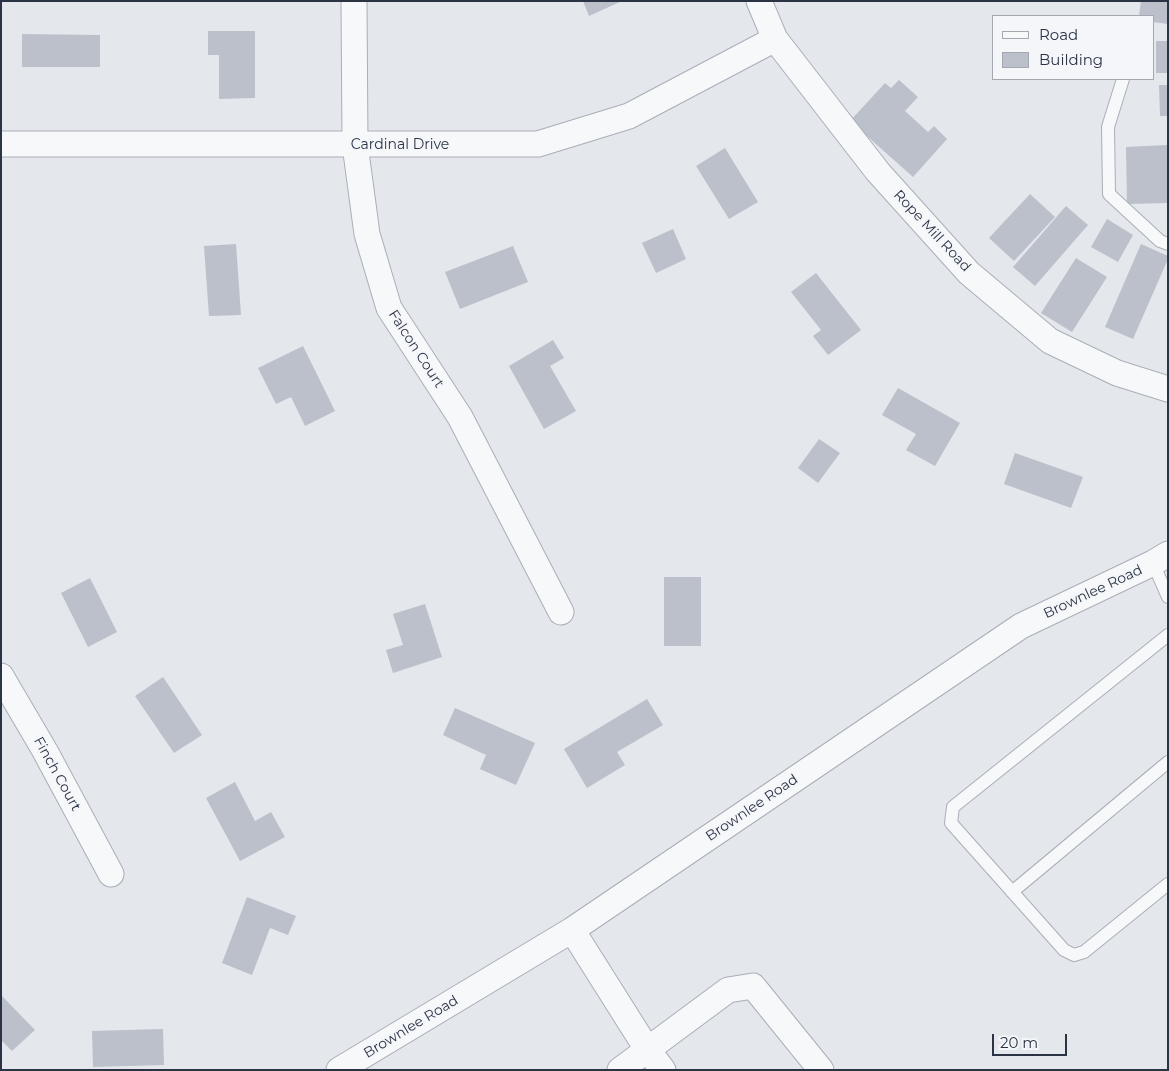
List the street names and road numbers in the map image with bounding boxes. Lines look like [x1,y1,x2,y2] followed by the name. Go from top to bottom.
[351,137,449,153] street label: Cardinal Drive
[890,187,974,275] street label: Rope Mill Road
[385,307,447,391] street label: Falcon Court
[1041,562,1145,622] street label: Brownlee Road
[30,734,84,814] street label: Finch Court
[703,771,801,845] street label: Brownlee Road
[361,992,461,1062] street label: Brownlee Road

